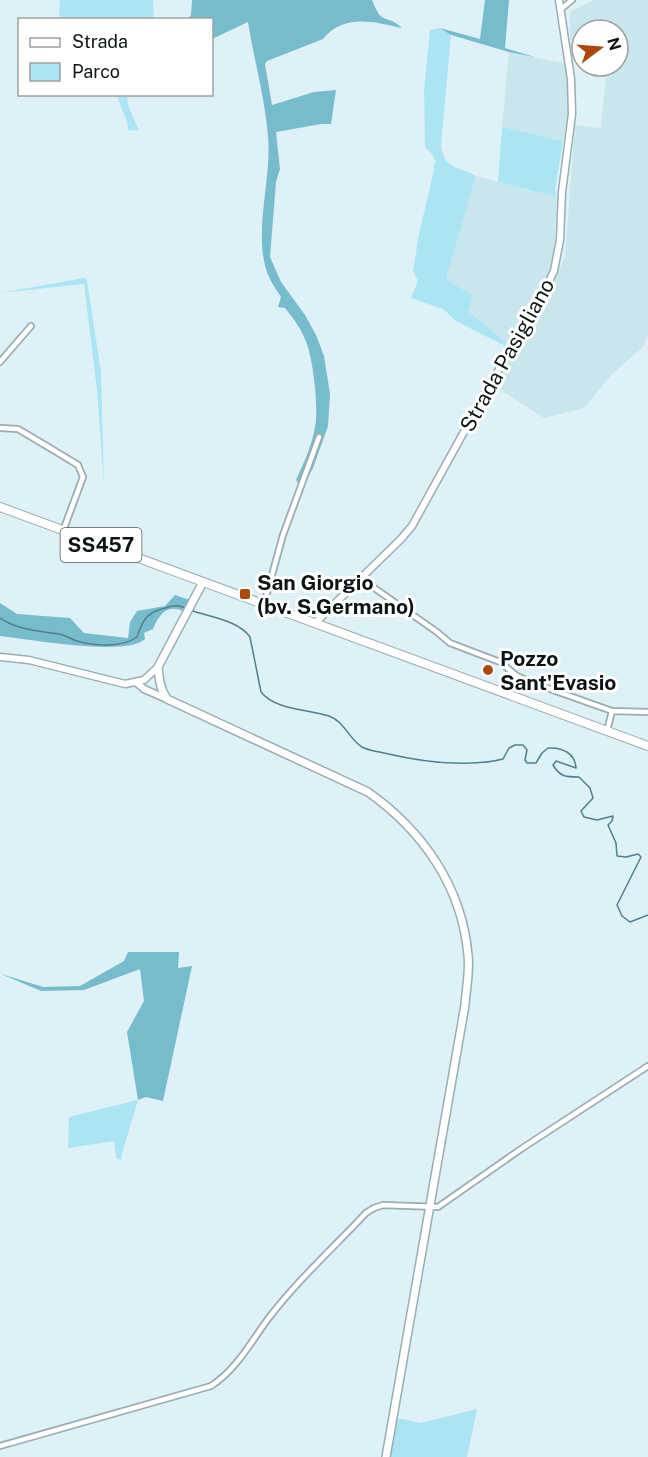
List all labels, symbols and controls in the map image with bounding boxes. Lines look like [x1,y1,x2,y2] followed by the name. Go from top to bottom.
[18,18,213,96] legend
[570,18,630,78] north arrow
[72,31,128,52] text: Strada
[603,35,625,53] text: N
[72,61,120,82] text: Parco
[455,274,559,436] street label: Strada Pasigliano
[60,528,142,562] road number: SS457
[257,570,415,619] place label: San Giorgio (bv. S.Germano)
[238,587,252,601] marker: San Giorgio (bv. S.Germano)
[500,646,616,695] place label: Pozzo Sant'Evasio
[481,663,495,677] marker: Pozzo Sant'Evasio

